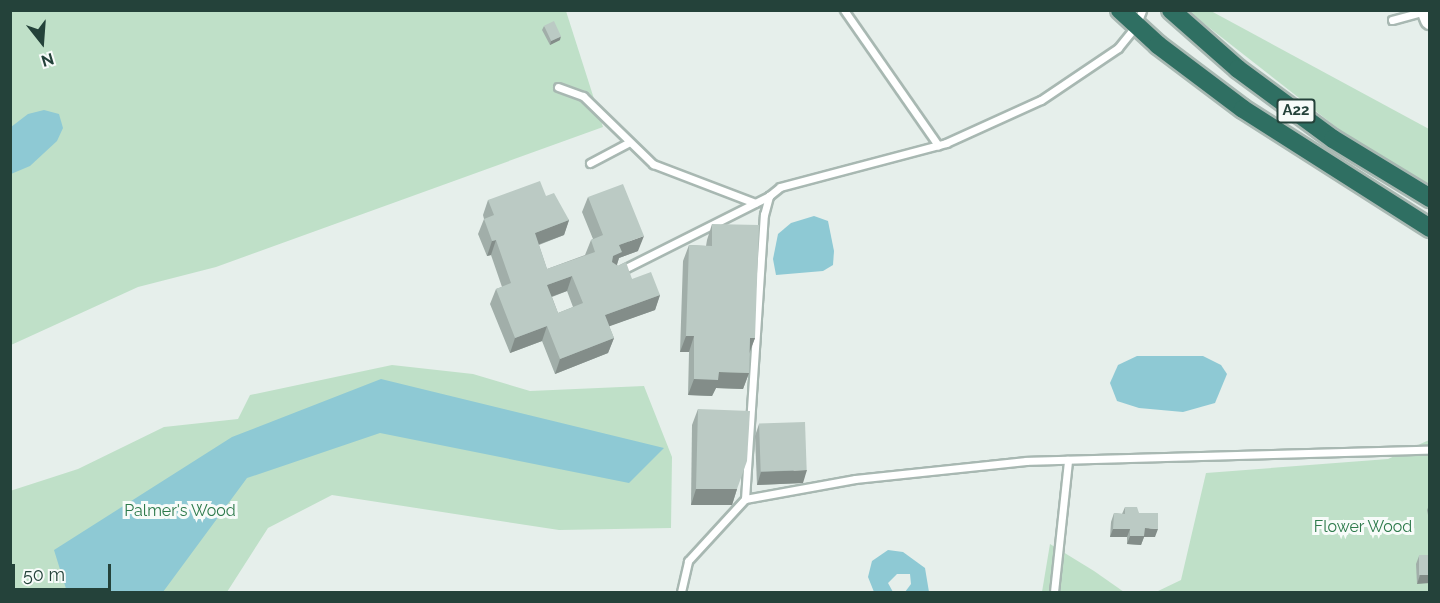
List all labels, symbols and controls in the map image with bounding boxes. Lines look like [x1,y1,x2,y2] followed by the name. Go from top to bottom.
[12,12,72,72] north arrow
[39,49,56,71] text: N
[1276,99,1316,123] road number: A22
[124,501,236,521] park label: Palmer's Wood
[1313,517,1413,537] park label: Flower Wood
[15,552,114,590] scale bar
[23,564,65,585] text: 50 m

